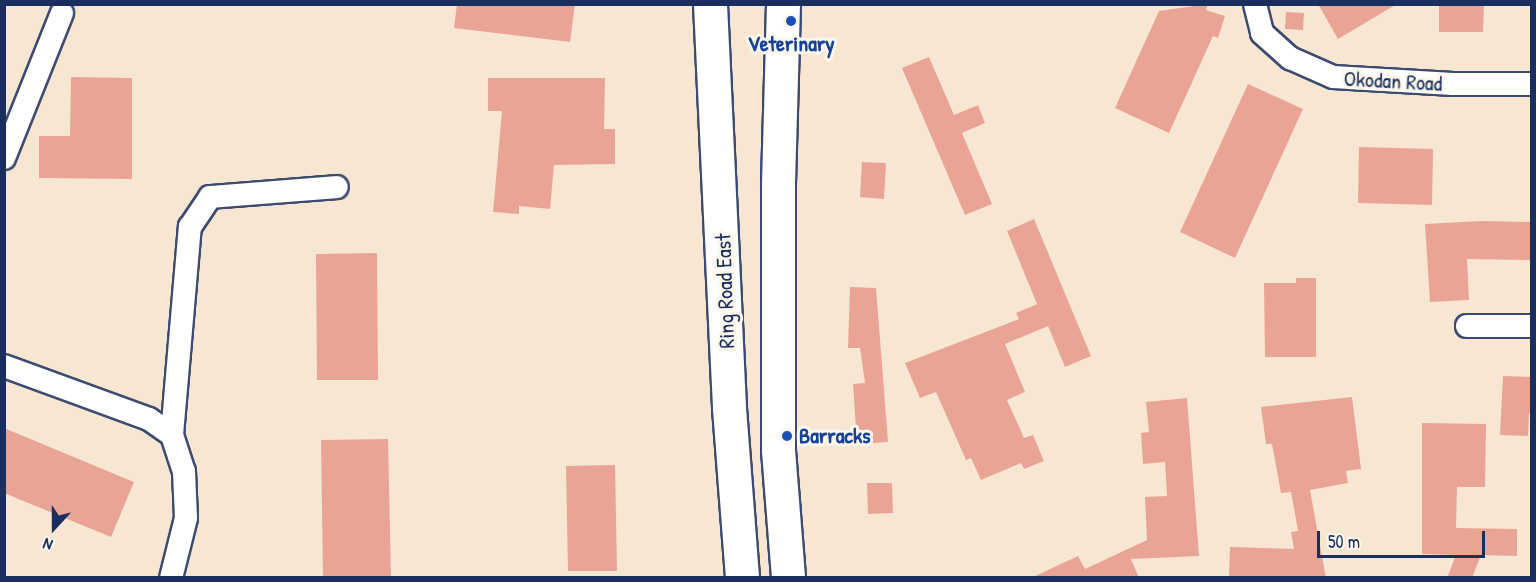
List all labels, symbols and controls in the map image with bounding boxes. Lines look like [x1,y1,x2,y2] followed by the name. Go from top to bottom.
[784,14,798,28] marker: Veterinary
[747,31,835,57] place label: Veterinary
[1343,65,1443,97] street label: Okodan Road
[710,233,740,349] street label: Ring Road East
[799,423,870,449] place label: Barracks
[780,429,794,443] marker: Barracks
[24,498,84,558] north arrow
[1320,519,1488,557] scale bar
[1328,529,1360,554] text: 50 m
[40,533,55,557] text: N

